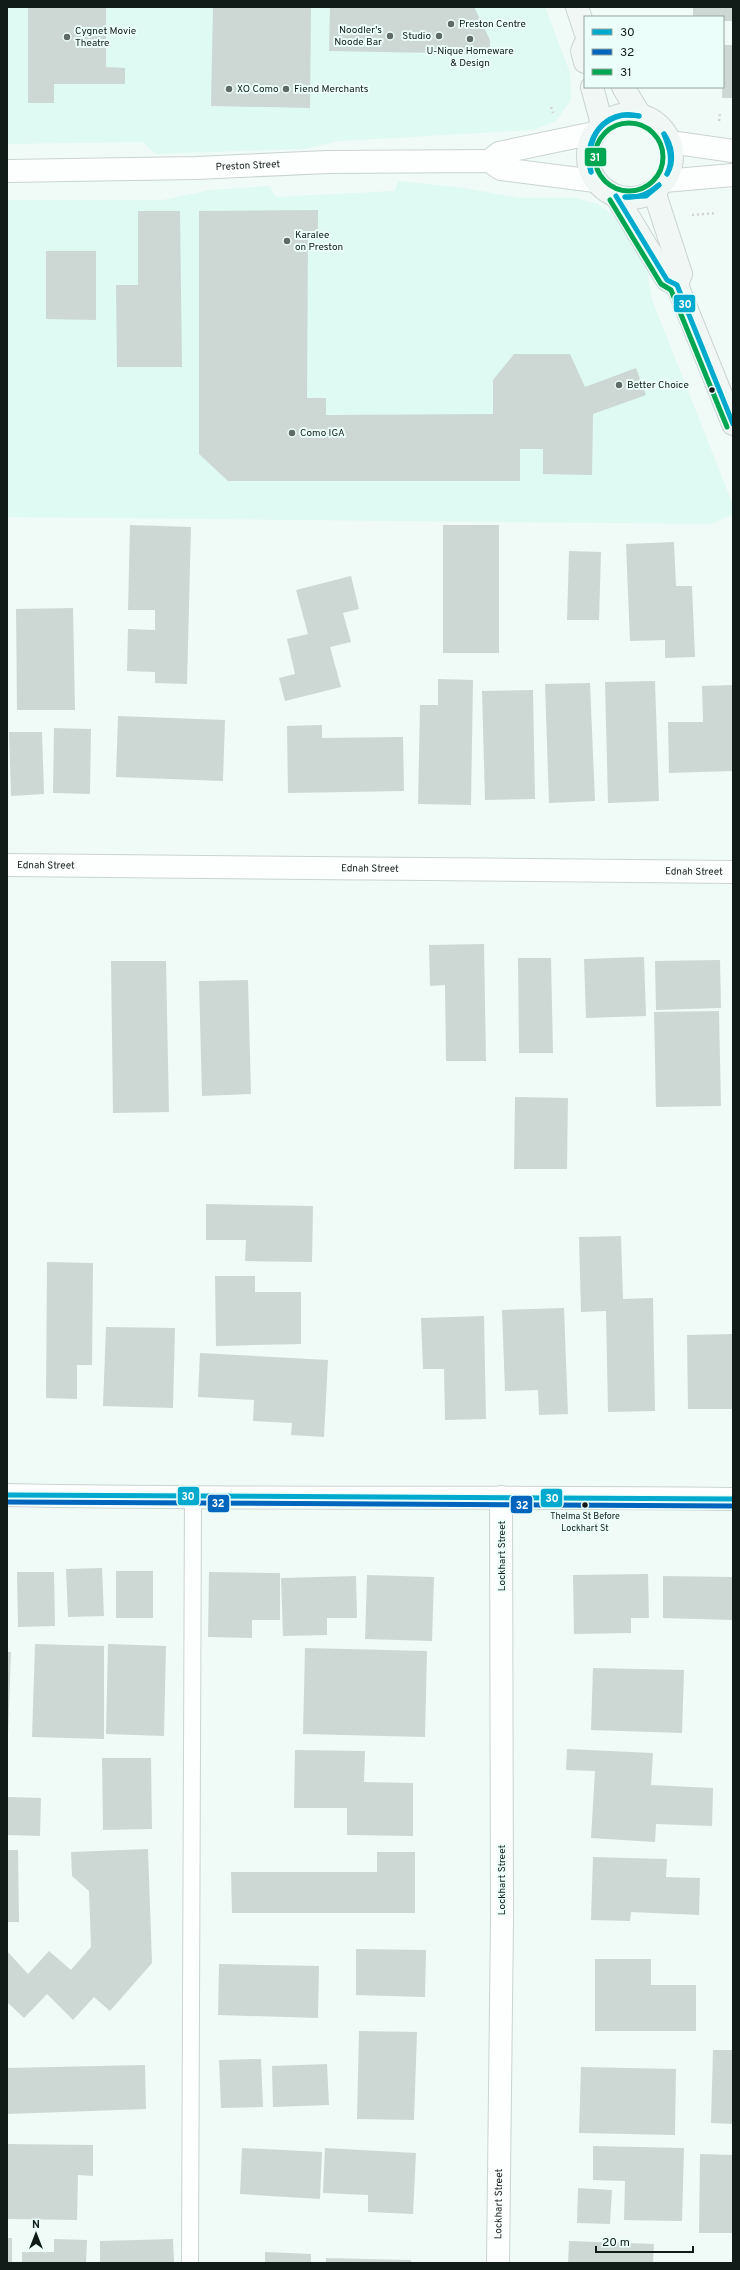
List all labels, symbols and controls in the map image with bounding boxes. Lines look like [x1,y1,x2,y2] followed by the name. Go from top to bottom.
[584,16,724,88] legend
[459,18,526,31] place label: Preston Centre
[446,19,456,29] marker: Preston Centre
[334,24,382,49] place label: Noodler's Noode Bar
[75,25,136,50] place label: Cygnet Movie Theatre
[620,25,635,41] text: 30
[402,30,431,43] place label: Studio
[385,31,395,41] marker: Noodler's Noode Bar
[434,31,444,41] marker: Studio
[62,32,72,42] marker: Cygnet Movie Theatre
[465,34,475,44] marker: U-Nique Homeware & Design
[426,45,514,70] place label: U-Nique Homeware & Design
[620,45,634,61] text: 32
[620,65,632,81] text: 31
[237,83,279,96] place label: XO Como
[294,83,369,96] place label: Fiend Merchants
[224,84,234,94] marker: XO Como
[281,84,291,94] marker: Fiend Merchants
[584,147,607,167] line badge: 31
[590,151,600,165] text: 31
[215,158,281,174] street label: Preston Street
[295,229,343,254] place label: Karalee on Preston
[282,236,292,246] marker: Karalee on Preston
[673,294,696,313] line badge: 30
[678,298,692,312] text: 30
[627,379,689,392] place label: Better Choice
[614,380,624,390] marker: Better Choice
[707,385,717,395] unlabelled marker
[300,427,345,440] place label: Como IGA
[287,428,297,438] marker: Como IGA
[17,859,75,872] street label: Ednah Street
[341,862,399,875] street label: Ednah Street
[665,865,723,878] street label: Ednah Street
[177,1486,200,1506] line badge: 30
[540,1488,563,1508] line badge: 30
[181,1490,195,1504] text: 30
[545,1492,559,1506] text: 30
[207,1494,230,1513] line badge: 32
[510,1495,533,1514] line badge: 32
[211,1497,225,1511] text: 32
[515,1499,529,1513] text: 32
[580,1500,590,1510] marker: Thelma St Before Lockhart St
[550,1511,620,1534] place label: Thelma St Before Lockhart St
[496,1521,509,1591] street label: Lockhart Street
[496,1845,509,1915] street label: Lockhart Street
[492,2168,506,2239] street label: Lockhart Street
[16,2214,56,2254] north arrow
[32,2218,40,2232] text: N
[596,2228,693,2254] scale bar
[602,2235,630,2251] text: 20 m

